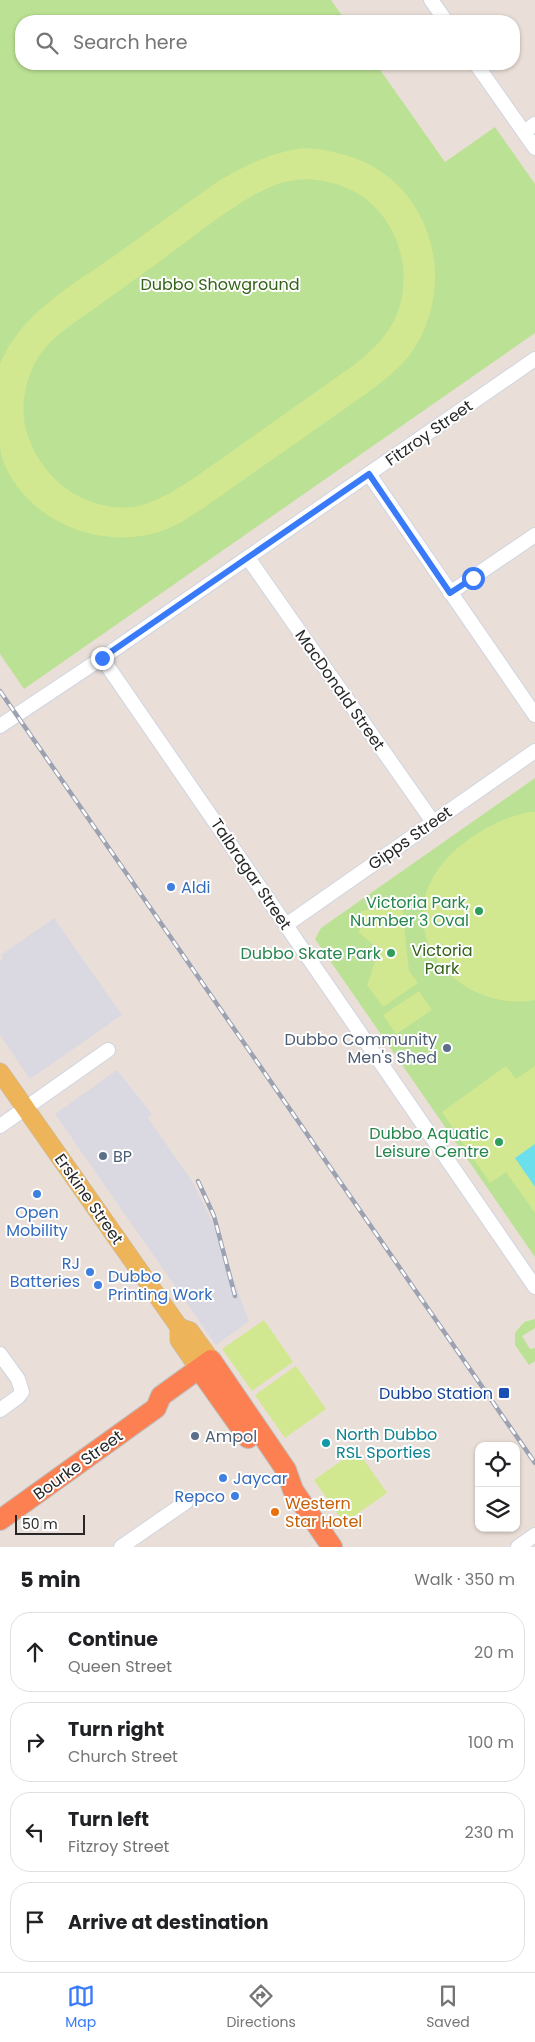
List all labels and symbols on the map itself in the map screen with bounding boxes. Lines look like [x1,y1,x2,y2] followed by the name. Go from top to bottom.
[140,273,300,296] park label: Dubbo Showground
[381,394,477,472] street label: Fitzroy Street
[462,567,485,590] route start
[290,625,390,755] street label: MacDonald Street
[91,647,114,670] route end
[363,801,457,875] street label: Gipps Street
[205,814,297,934] street label: Talbragar Street
[181,876,210,899] place label: Aldi
[165,881,177,893] marker: Aldi
[350,891,469,932] place label: Victoria Park, Number 3 Oval
[473,905,485,917] marker: Victoria Park, Number 3 Oval
[411,939,473,980] park label: Victoria Park
[241,942,382,965] place label: Dubbo Skate Park
[385,947,397,959] marker: Dubbo Skate Park
[285,1028,437,1069] place label: Dubbo Community Men's Shed
[441,1042,453,1054] marker: Dubbo Community Men's Shed
[369,1122,489,1163] place label: Dubbo Aquatic Leisure Centre
[493,1136,505,1148] marker: Dubbo Aquatic Leisure Centre
[113,1145,132,1168] place label: BP
[49,1149,129,1249] street label: Erskine Street
[97,1150,109,1162] marker: BP
[31,1188,43,1200] marker: Open Mobility
[6,1201,68,1242] place label: Open Mobility
[10,1252,80,1293] place label: RJ Batteries
[108,1265,213,1306] place label: Dubbo Printing Work
[84,1266,96,1278] marker: RJ Batteries
[92,1279,104,1291] marker: Dubbo Printing Work
[379,1382,493,1405] place label: Dubbo Station
[497,1386,511,1400] marker: Dubbo Station
[336,1423,437,1464] place label: North Dubbo RSL Sporties
[29,1425,128,1505] street label: Bourke Street
[205,1425,257,1448] place label: Ampol
[189,1430,201,1442] marker: Ampol
[320,1437,332,1449] marker: North Dubbo RSL Sporties
[233,1467,288,1490] place label: Jaycar
[217,1472,229,1484] marker: Jaycar
[175,1485,225,1508] place label: Repco
[229,1490,241,1502] marker: Repco
[285,1492,362,1533] place label: Western Star Hotel
[269,1506,281,1518] marker: Western Star Hotel
[15,1512,85,1535] scale bar

